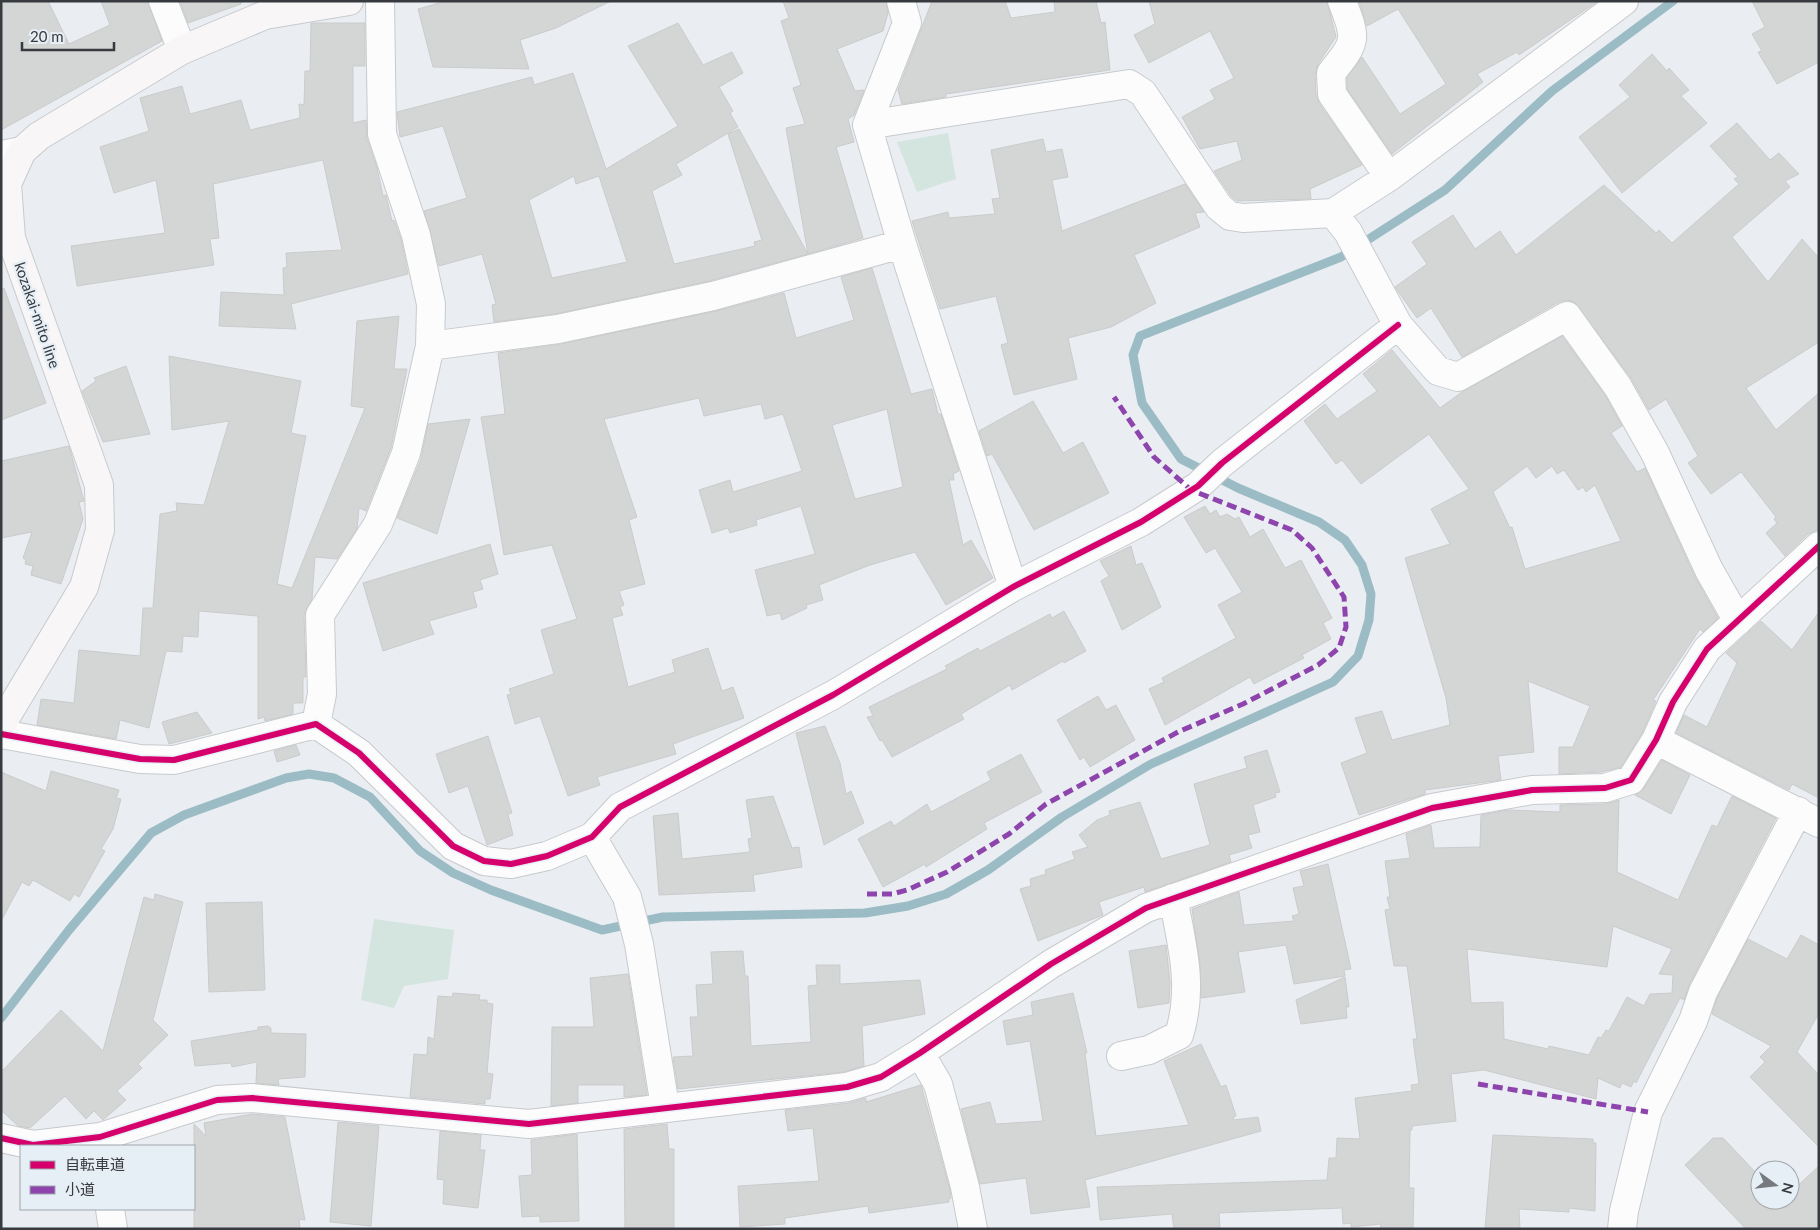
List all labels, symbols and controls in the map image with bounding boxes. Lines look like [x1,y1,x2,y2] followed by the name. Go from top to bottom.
[22,20,115,52] scale bar
[30,27,64,45] text: 20 m
[11,260,65,371] street label: kozakai-mito line
[20,1145,195,1210] legend
[65,1155,125,1173] text: 自転車道
[1750,1160,1800,1210] north arrow
[65,1180,95,1198] text: 小道
[1778,1181,1798,1196] text: N

